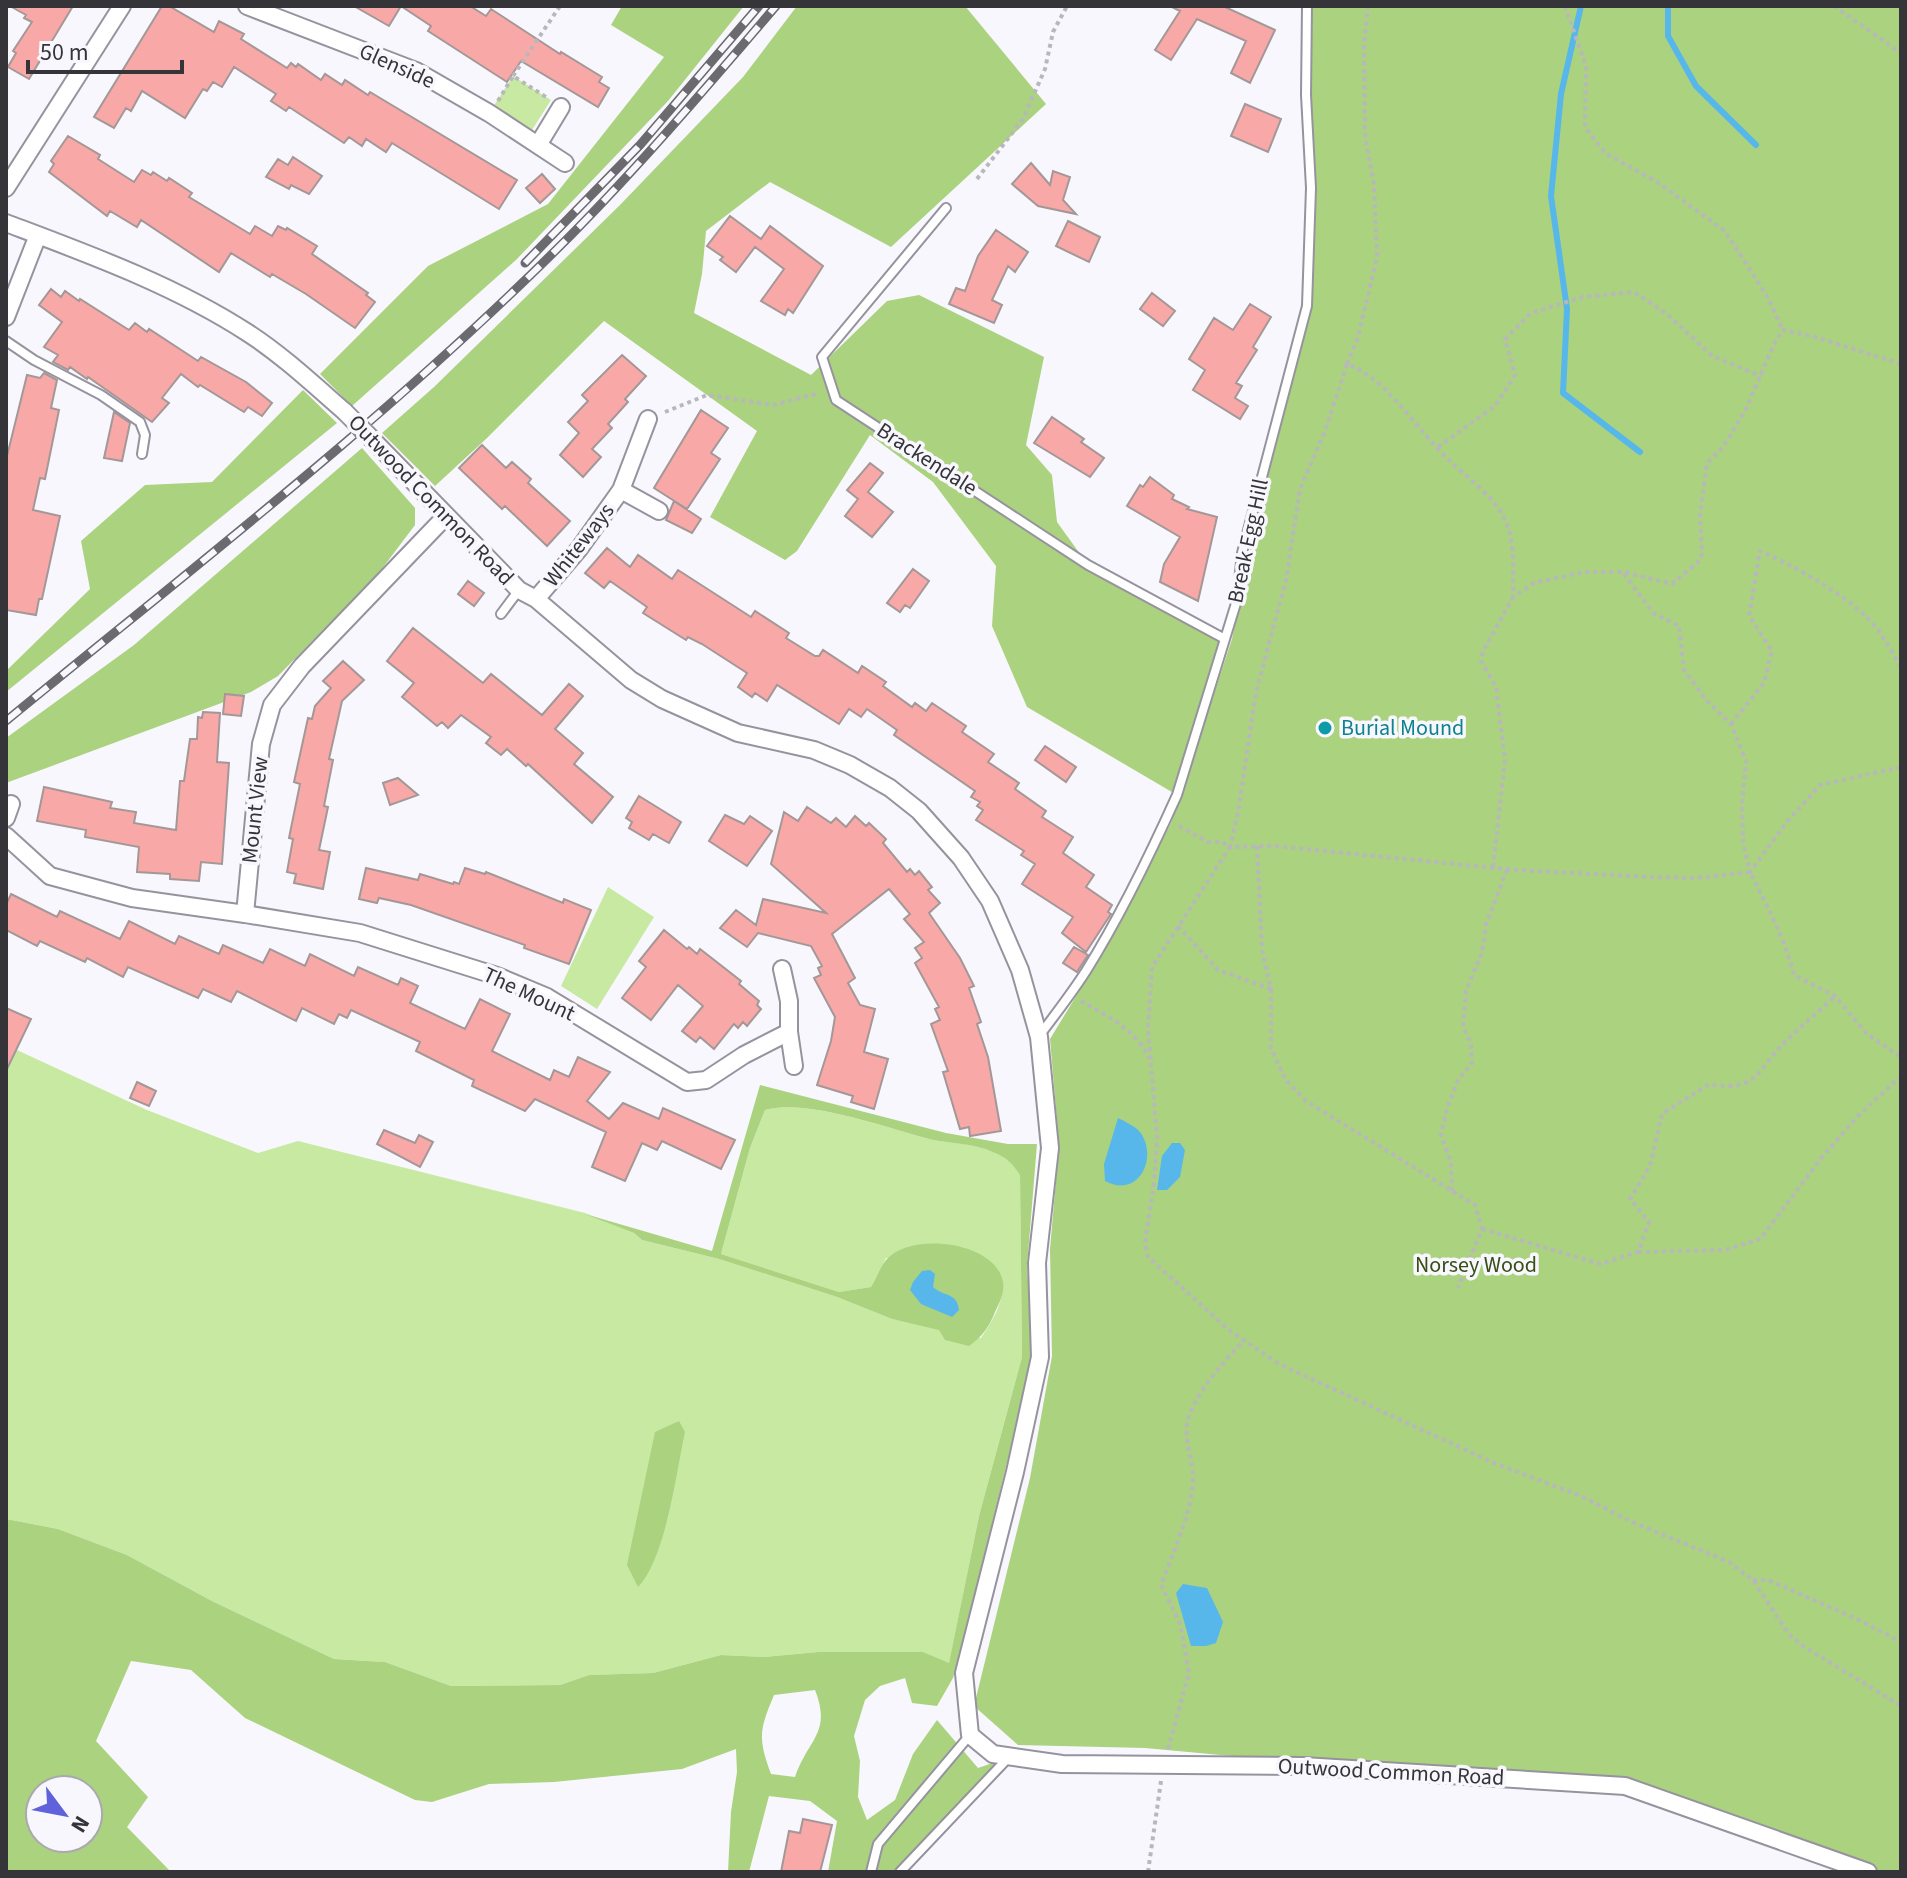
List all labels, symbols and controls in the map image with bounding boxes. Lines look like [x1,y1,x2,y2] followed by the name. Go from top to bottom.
[28,24,182,74] scale bar
[40,35,89,70] text: 50 m
[354,35,440,97] street label: Glenside
[341,407,521,593] street label: Outwood Common Road
[870,414,984,504] street label: Brackendale
[1219,476,1277,606] street label: Break Egg Hill
[536,496,622,594] street label: Whiteways
[1341,712,1464,744] place label: Burial Mound
[1316,719,1334,737] marker: Burial Mound
[233,755,277,865] street label: Mount View
[478,959,581,1030] street label: The Mount
[1415,1249,1537,1281] park label: Norsey Wood
[1277,1750,1505,1794] street label: Outwood Common Road
[24,1774,104,1854] north arrow
[63,1809,98,1839] text: N

